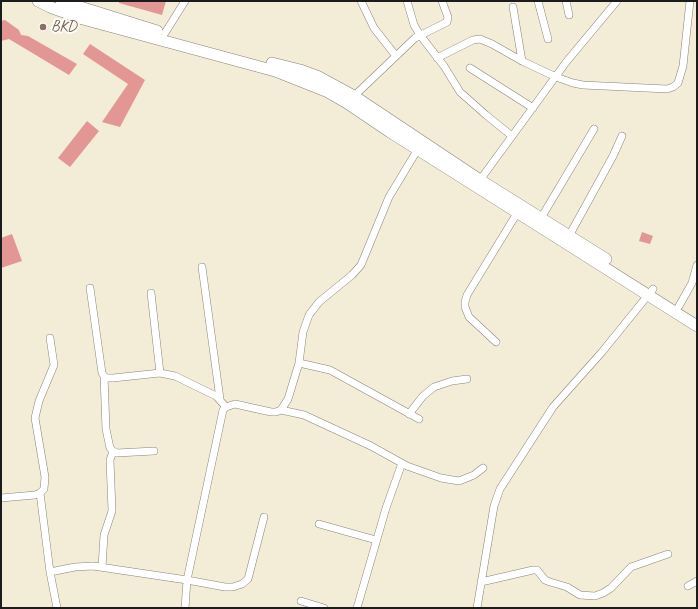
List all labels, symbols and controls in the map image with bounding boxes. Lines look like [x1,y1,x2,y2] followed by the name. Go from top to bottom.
[51,17,76,37] place label: BKD
[38,22,48,32] marker: BKD

